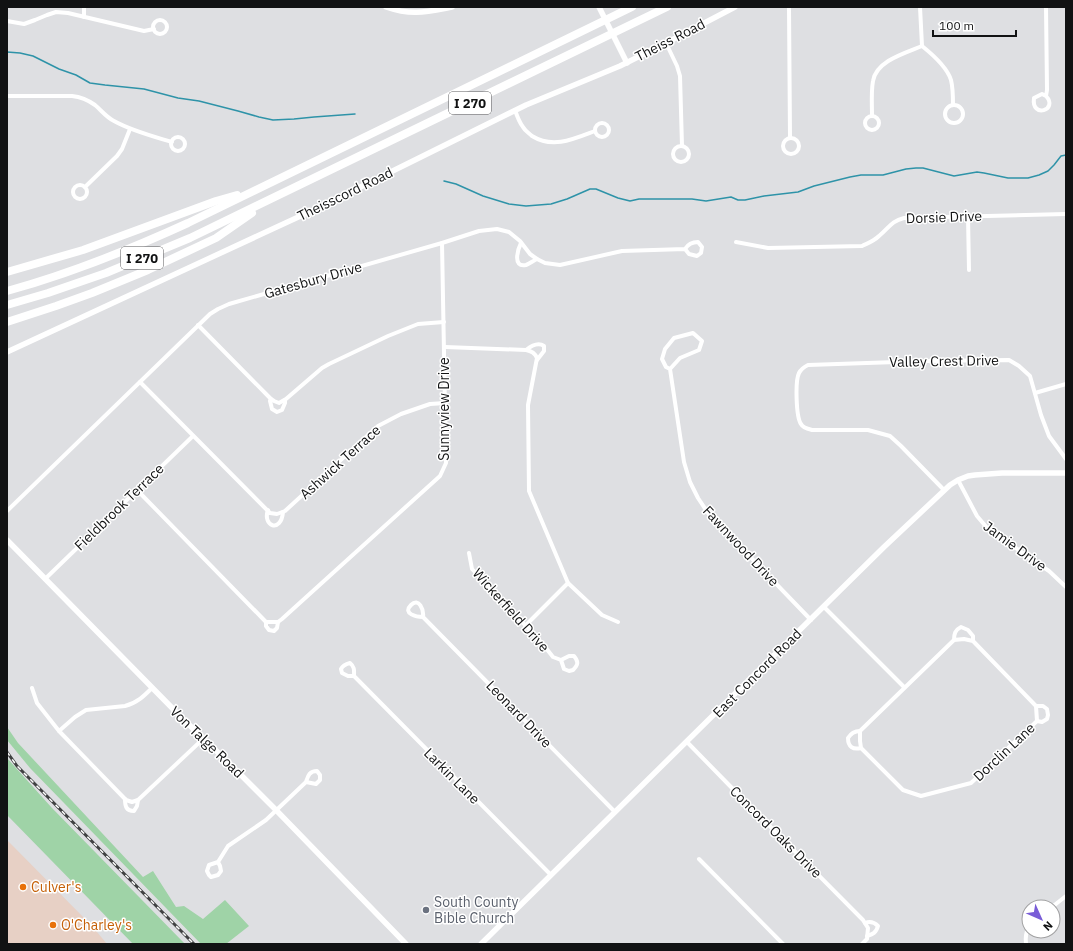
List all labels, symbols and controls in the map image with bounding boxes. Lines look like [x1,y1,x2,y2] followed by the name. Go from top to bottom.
[933,12,1016,38] scale bar
[632,15,708,65] street label: Theiss Road
[939,18,974,33] text: 100 m
[449,92,491,114] road number: I 270
[294,163,396,225] street label: Theisscord Road
[906,207,983,227] street label: Dorsie Drive
[121,247,163,269] road number: I 270
[262,257,364,303] street label: Gatesbury Drive
[889,351,999,371] street label: Valley Crest Drive
[435,357,453,461] street label: Sunnyview Drive
[296,421,384,503] street label: Ashwick Terrace
[70,459,168,554] street label: Fieldbrook Terrace
[699,502,783,590] street label: Fawnwood Drive
[980,517,1050,575] street label: Jamie Drive
[469,564,553,656] street label: Wickerfield Drive
[709,625,805,721] street label: East Concord Road
[482,677,556,752] street label: Leonard Drive
[166,702,248,782] street label: Von Talge Road
[969,719,1039,785] street label: Dorclin Lane
[420,744,484,808] street label: Larkin Lane
[726,782,826,882] street label: Concord Oaks Drive
[31,878,82,896] place label: Culver's
[18,882,28,892] marker: Culver's
[434,893,518,927] place label: South County Bible Church
[1021,899,1061,939] north arrow
[421,905,431,915] marker: South County Bible Church
[61,916,132,934] place label: O'Charley's
[1040,918,1056,934] text: N
[48,920,58,930] marker: O'Charley's

